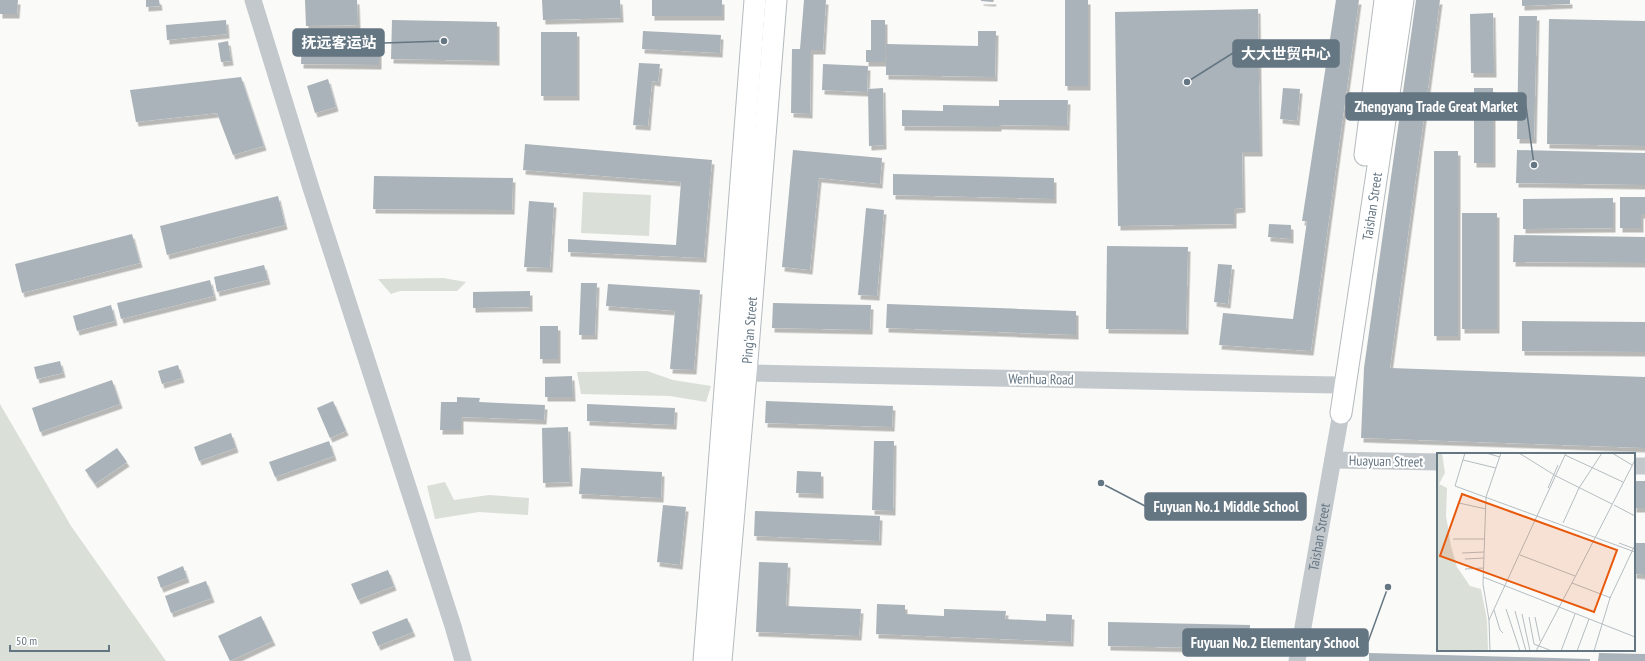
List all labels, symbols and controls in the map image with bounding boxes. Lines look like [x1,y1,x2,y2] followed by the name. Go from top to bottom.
[293,29,384,56] callout: 抚远客运站
[301,33,377,52] text: 抚远客运站
[1233,40,1339,67] callout: 大大世贸中心
[1241,44,1331,63] text: 大大世贸中心
[1346,93,1526,120] callout: Zhengyang Trade Great Market
[1354,97,1518,116] text: Zhengyang Trade Great Market
[1358,171,1386,241] street label: Taishan Street
[738,296,761,364] street label: Ping'an Street
[1008,369,1074,389] street label: Wenhua Road
[1349,451,1423,471] street label: Huayuan Street
[1437,453,1635,651] inset map
[1145,493,1306,520] callout: Fuyuan No.1 Middle School
[1153,497,1299,516] text: Fuyuan No.1 Middle School
[1304,502,1334,572] street label: Taishan Street
[10,627,109,653] scale bar
[1183,629,1368,656] callout: Fuyuan No.2 Elementary School
[16,633,37,648] text: 50 m
[1191,633,1360,652] text: Fuyuan No.2 Elementary School

